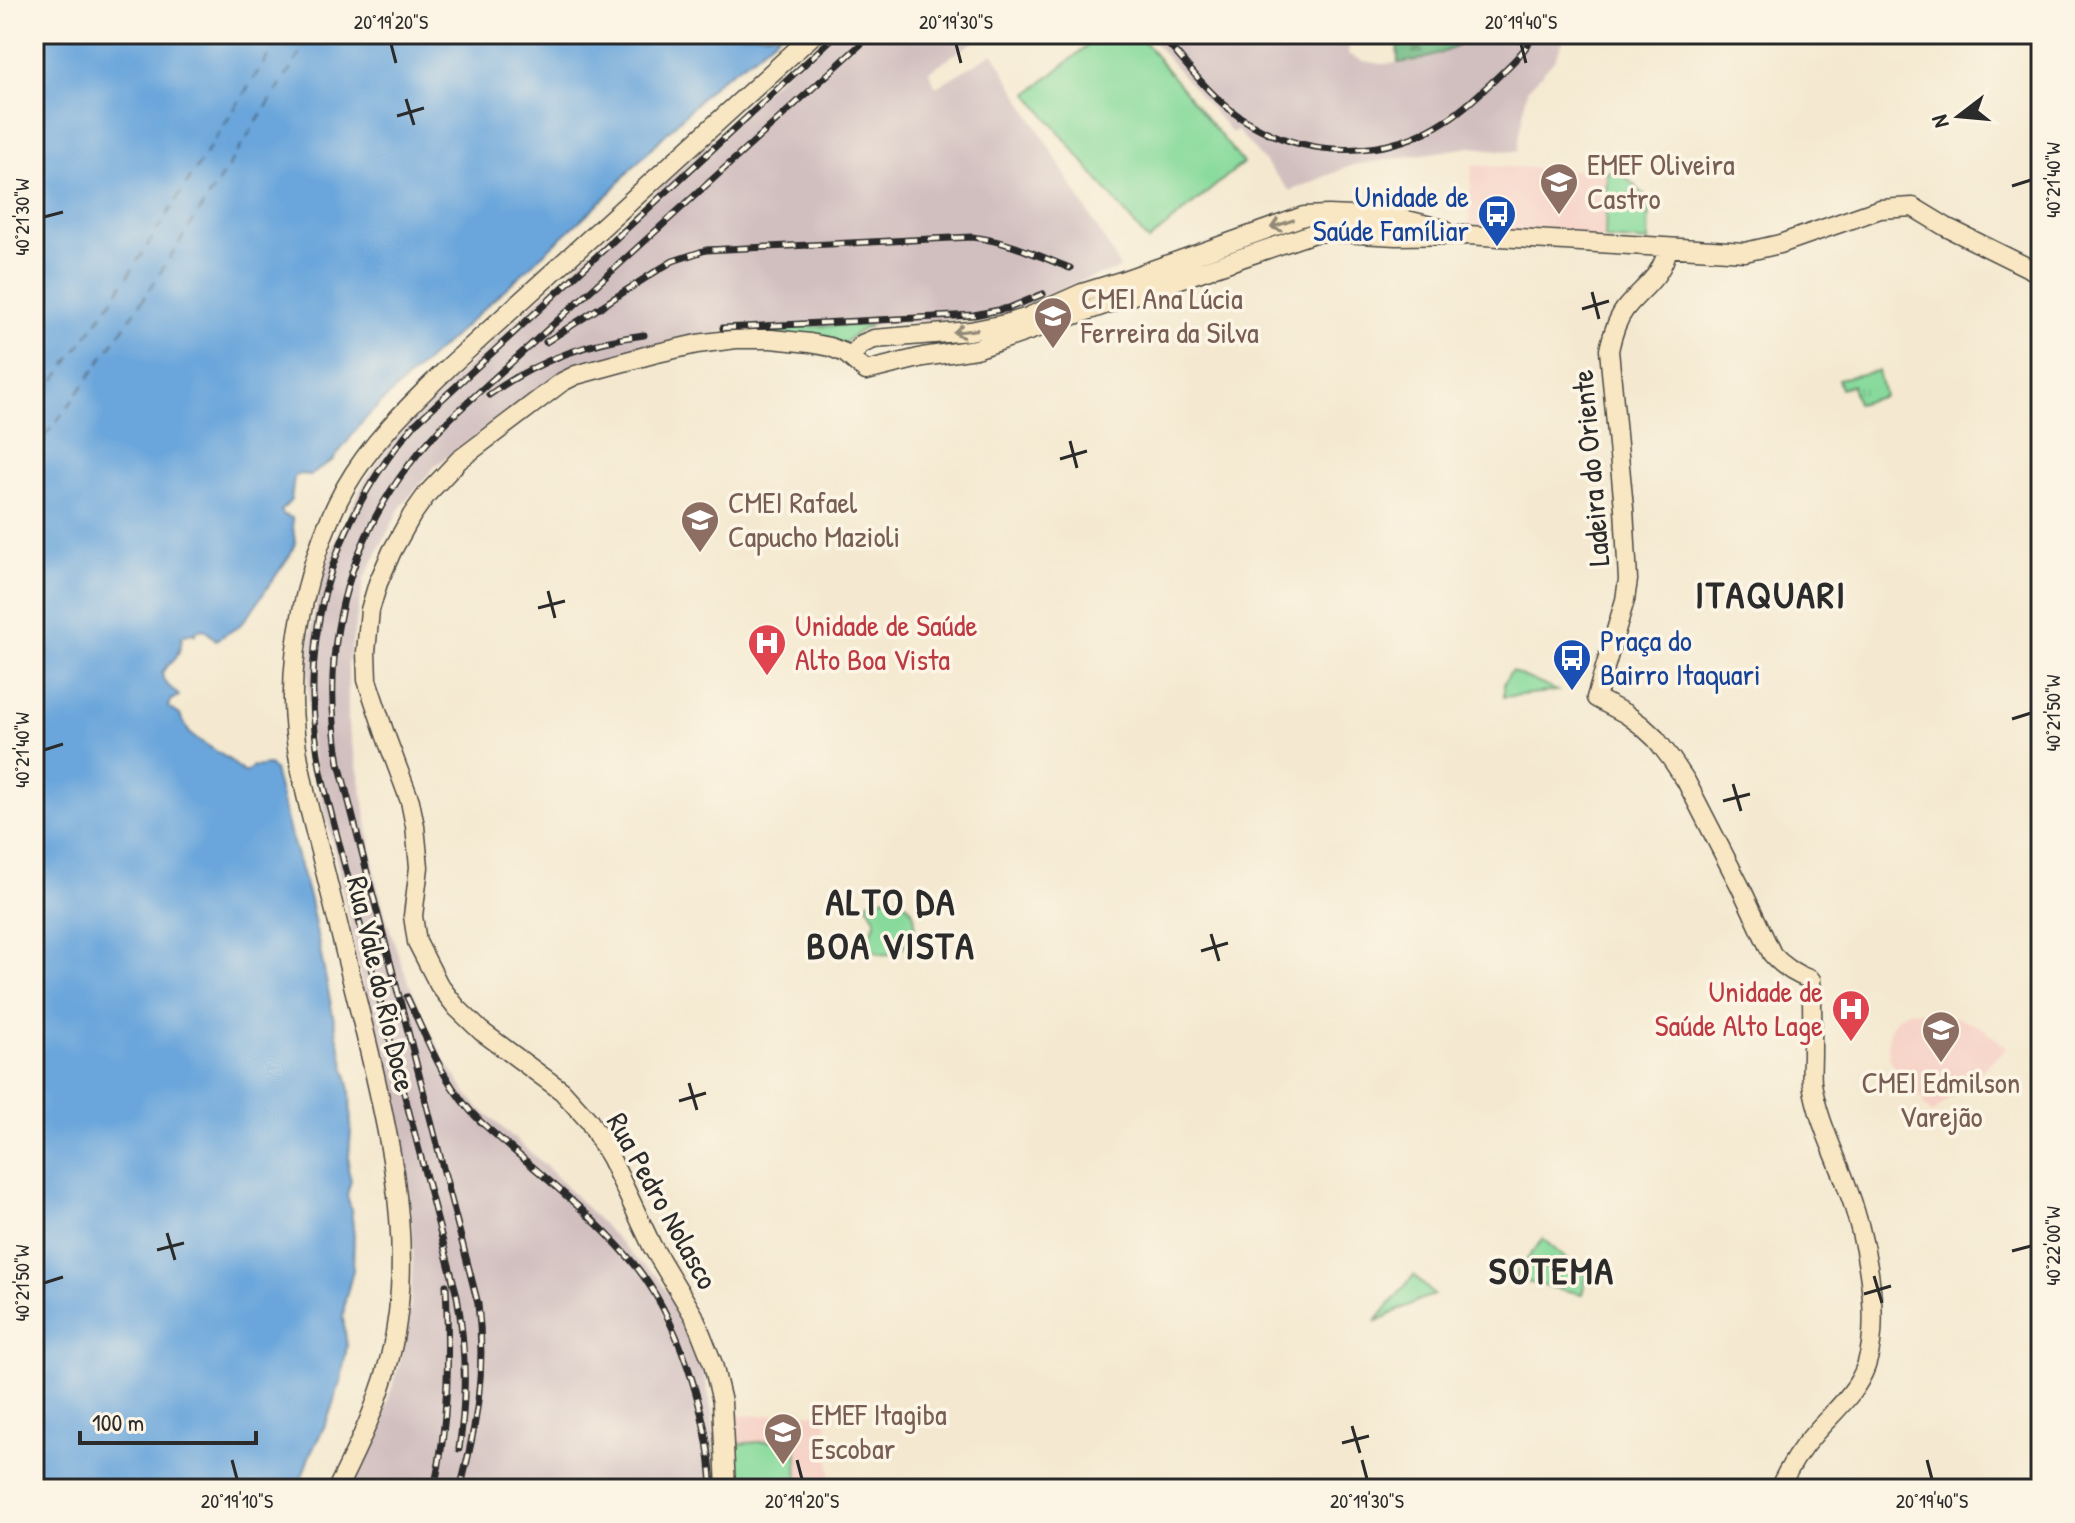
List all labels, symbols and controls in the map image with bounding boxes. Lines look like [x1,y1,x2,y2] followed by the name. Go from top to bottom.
[354,8,428,35] text: 20°19'20"S
[919,8,993,35] text: 20°19'30"S
[1485,8,1557,35] text: 20°19'40"S
[1919,76,1999,156] north arrow
[1924,111,1956,131] text: N
[2039,141,2066,218] text: 40°21'40"W
[1587,144,1735,218] place label: EMEF Oliveira Castro
[1538,161,1580,216] school or university icon: EMEF Oliveira Castro
[1313,176,1469,250] place label: Unidade de Saúde Famíliar
[8,178,35,256] text: 40°21'30"W
[1476,193,1518,248] bus stop icon: Unidade de Saúde Famíliar
[1269,217,1294,232] one-way arrow
[1080,278,1259,352] place label: CMEI Ana Lúcia Ferreira da Silva
[1032,295,1074,350] school or university icon: CMEI Ana Lúcia Ferreira da Silva
[953,324,979,339] one-way arrow
[1561,368,1619,568] street label: Ladeira do Oriente
[728,482,900,556] place label: CMEI Rafael Capucho Mazioli
[679,499,721,554] school or university icon: CMEI Rafael Capucho Mazioli
[1695,568,1847,620] district label: ITAQUARI
[795,605,978,679] place label: Unidade de Saúde Alto Boa Vista
[1600,620,1761,694] place label: Praça do Bairro Itaquari
[746,622,788,677] hospital icon: Unidade de Saúde Alto Boa Vista
[1551,637,1593,692] bus stop icon: Praça do Bairro Itaquari
[2039,674,2066,751] text: 40°21'50"W
[8,711,35,788] text: 40°21'40"W
[338,872,426,1095] street label: Rua Vale do Rio Doce
[806,875,976,971] district label: ALTO DA BOA VISTA
[1655,971,1823,1045] place label: Unidade de Saúde Alto Lage
[1830,988,1872,1043] hospital icon: Unidade de Saúde Alto Lage
[1920,1009,1962,1064] school or university icon: CMEI Edmilson Varejão
[1862,1062,2020,1136] place label: CMEI Edmilson Varejão
[598,1105,728,1296] street label: Rua Pedro Nolasco
[2039,1206,2066,1286] text: 40°22'00"W
[8,1244,35,1321] text: 40°21'50"W
[1489,1244,1615,1296] district label: SOTEMA
[811,1394,947,1468] place label: EMEF Itagiba Escobar
[80,1395,256,1445] scale bar
[92,1406,144,1438] text: 100 m
[762,1411,804,1466] school or university icon: EMEF Itagiba Escobar
[201,1487,273,1514] text: 20°19'10"S
[765,1487,839,1514] text: 20°19'20"S
[1330,1487,1404,1514] text: 20°19'30"S
[1896,1487,1968,1514] text: 20°19'40"S

